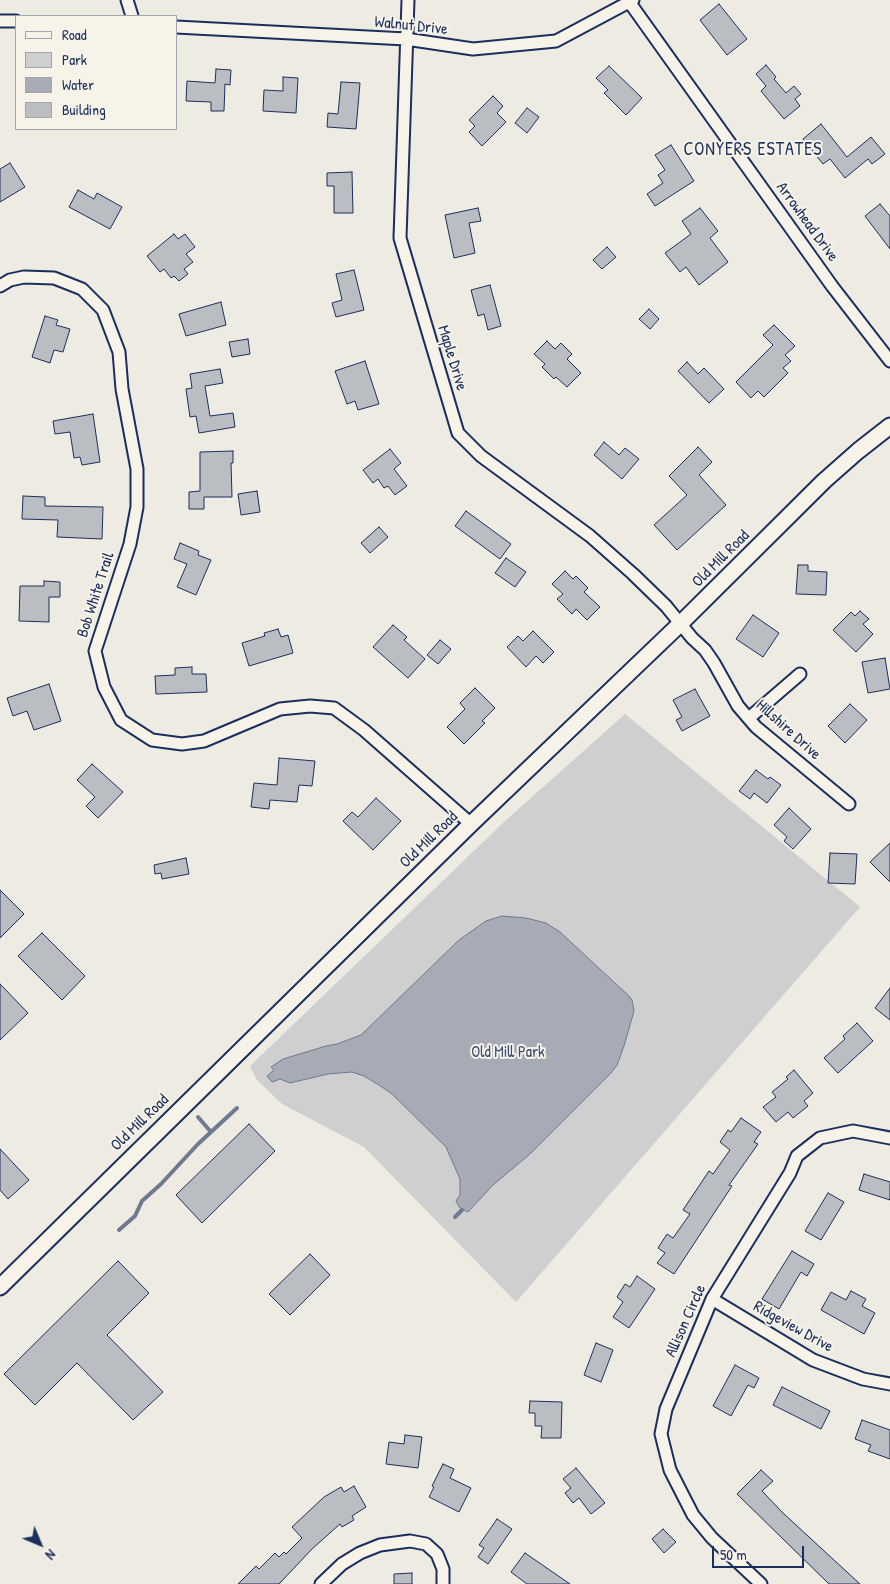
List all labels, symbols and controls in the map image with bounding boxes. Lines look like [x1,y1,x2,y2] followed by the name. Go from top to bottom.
[374,13,448,39] street label: Walnut Drive
[15,15,178,130] legend
[62,24,87,45] text: Road
[62,49,87,70] text: Park
[62,74,94,95] text: Water
[62,99,106,120] text: Building
[682,139,824,161] district label: CONYERS ESTATES
[772,179,842,265] street label: Arrowhead Drive
[433,323,471,393] street label: Maple Drive
[688,526,754,592] street label: Old Mill Road
[73,550,119,640] street label: Bob White Trail
[752,696,824,764] street label: Hillshire Drive
[396,808,462,872] street label: Old Mill Road
[471,1043,545,1063] park label: Old Mill Park
[107,1091,173,1155] street label: Old Mill Road
[662,1282,710,1360] street label: Allison Circle
[750,1297,836,1357] street label: Ridgeview Drive
[15,1519,65,1569] north arrow
[715,1536,808,1568] scale bar
[720,1544,747,1565] text: 50 m
[42,1546,60,1564] text: N

